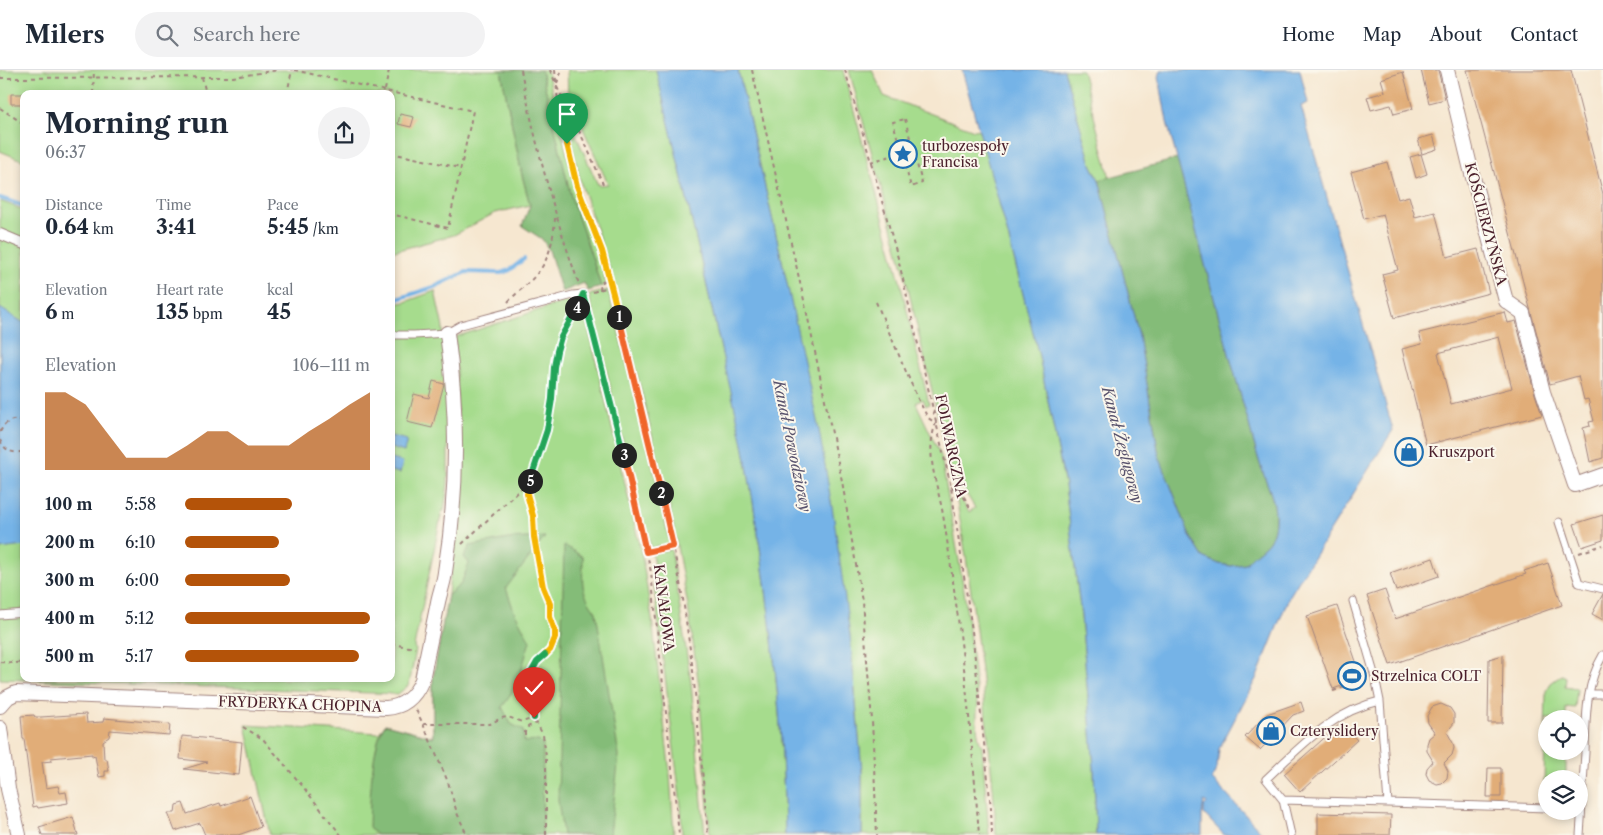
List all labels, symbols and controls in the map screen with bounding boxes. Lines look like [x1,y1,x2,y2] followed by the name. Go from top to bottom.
[135,12,485,57] search box
[25,20,105,49] text: Milers
[153,21,181,49] icon: search
[193,23,300,46] text: Search here
[1282,24,1335,46] text: Home
[1363,24,1401,46] text: Map
[1429,24,1482,46] text: About
[1510,24,1578,46] text: Contact
[546,93,588,144] pin
[553,100,581,128] icon: arrive
[45,106,229,140] text: Morning run
[318,107,370,159] button: share
[922,137,1009,171] place label: turbozespoły Francisa
[888,139,918,169] place icon: turbozespoły Francisa
[45,142,86,162] text: 06:37
[1461,160,1512,288] street label: KOŚCIERZYŃSKA
[45,196,103,214] text: Distance
[156,196,191,214] text: Time
[267,196,299,214] text: Pace
[45,214,89,239] text: 0.64
[156,214,196,239] text: 3:41
[267,214,309,239] text: 5:45
[89,220,114,238] text: km
[309,220,339,238] text: /km
[45,281,108,299] text: Elevation
[156,281,223,299] text: Heart rate
[267,281,293,299] text: kcal
[564,296,590,320] pin: 4
[45,299,58,324] text: 6
[156,299,189,324] text: 135
[267,299,291,324] text: 45
[573,299,582,317] text: 4
[606,304,632,330] pin: 1
[58,305,74,323] text: m
[189,305,223,323] text: bpm
[616,308,623,326] text: 1
[45,355,116,375] text: Elevation
[293,355,370,375] text: 106–111 m
[769,377,816,514] water label: Kanał Powodziowy
[1098,383,1147,506] water label: Kanał Żeglugowy
[931,393,971,500] street label: FOLWARCZNA
[1394,437,1424,467] shop icon: Kruszport
[612,442,636,468] pin: 3
[1428,443,1495,461] place label: Kruszport
[621,446,628,464] text: 3
[518,468,542,494] pin: 5
[527,472,534,490] text: 5
[648,480,674,506] pin: 2
[657,484,666,502] text: 2
[45,494,92,514] text: 100 m
[125,494,156,514] text: 5:58
[45,532,95,552] text: 200 m
[125,532,156,552] text: 6:10
[650,563,678,653] street label: KANAŁOWA
[45,570,94,590] text: 300 m
[125,570,159,590] text: 6:00
[45,608,95,628] text: 400 m
[125,608,154,628] text: 5:12
[45,646,94,666] text: 500 m
[125,646,153,666] text: 5:17
[1337,661,1367,691] sports icon: Strzelnica COLT
[513,667,555,718] pin
[1371,667,1482,685] place label: Strzelnica COLT
[520,674,548,702] icon: check
[218,692,383,716] street label: FRYDERYKA CHOPINA
[1538,710,1588,820] map controls
[1538,710,1588,760] button: locate
[1256,716,1286,746] shop icon: Czteryslidery
[1290,722,1379,740] place label: Czteryslidery
[1538,770,1588,820] button: layers

